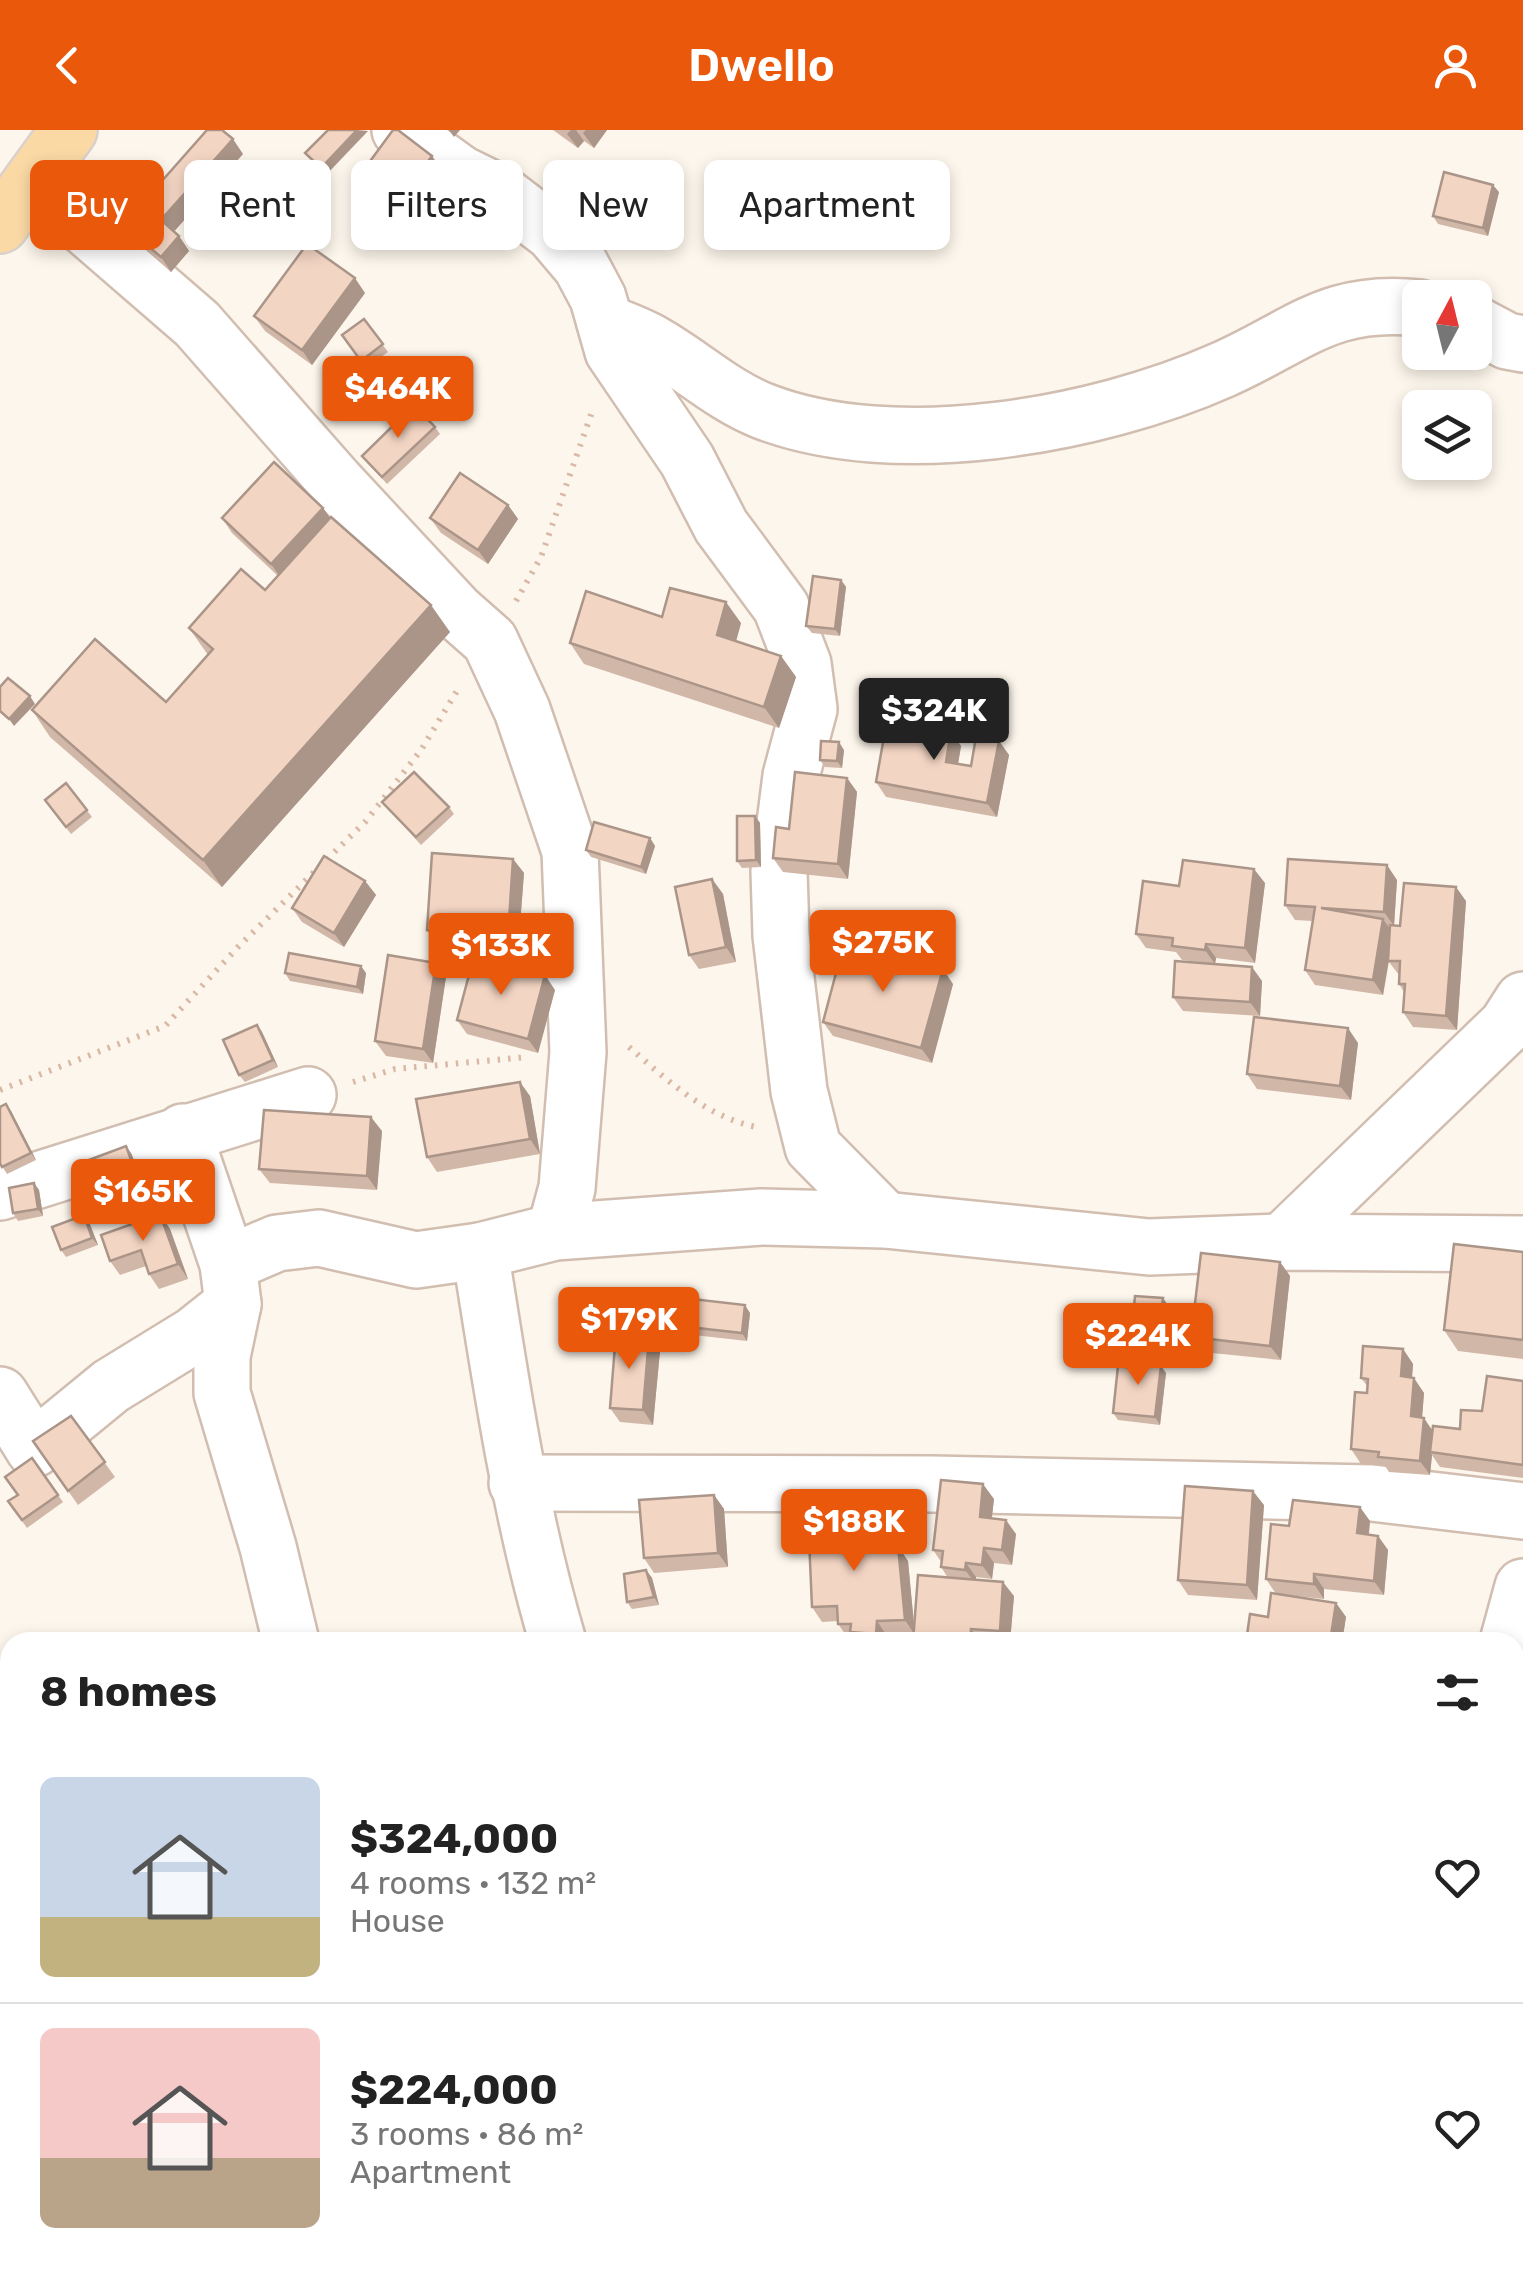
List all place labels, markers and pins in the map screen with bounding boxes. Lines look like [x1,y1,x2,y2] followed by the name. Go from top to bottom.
[328,356,468,441] pin: $464K
[864,678,1004,763] pin: $324K
[813,910,953,995] pin: $275K
[431,913,571,998] pin: $133K
[73,1159,213,1244] pin: $165K
[559,1287,699,1372] pin: $179K
[1068,1303,1208,1388] pin: $224K
[784,1489,924,1574] pin: $188K

